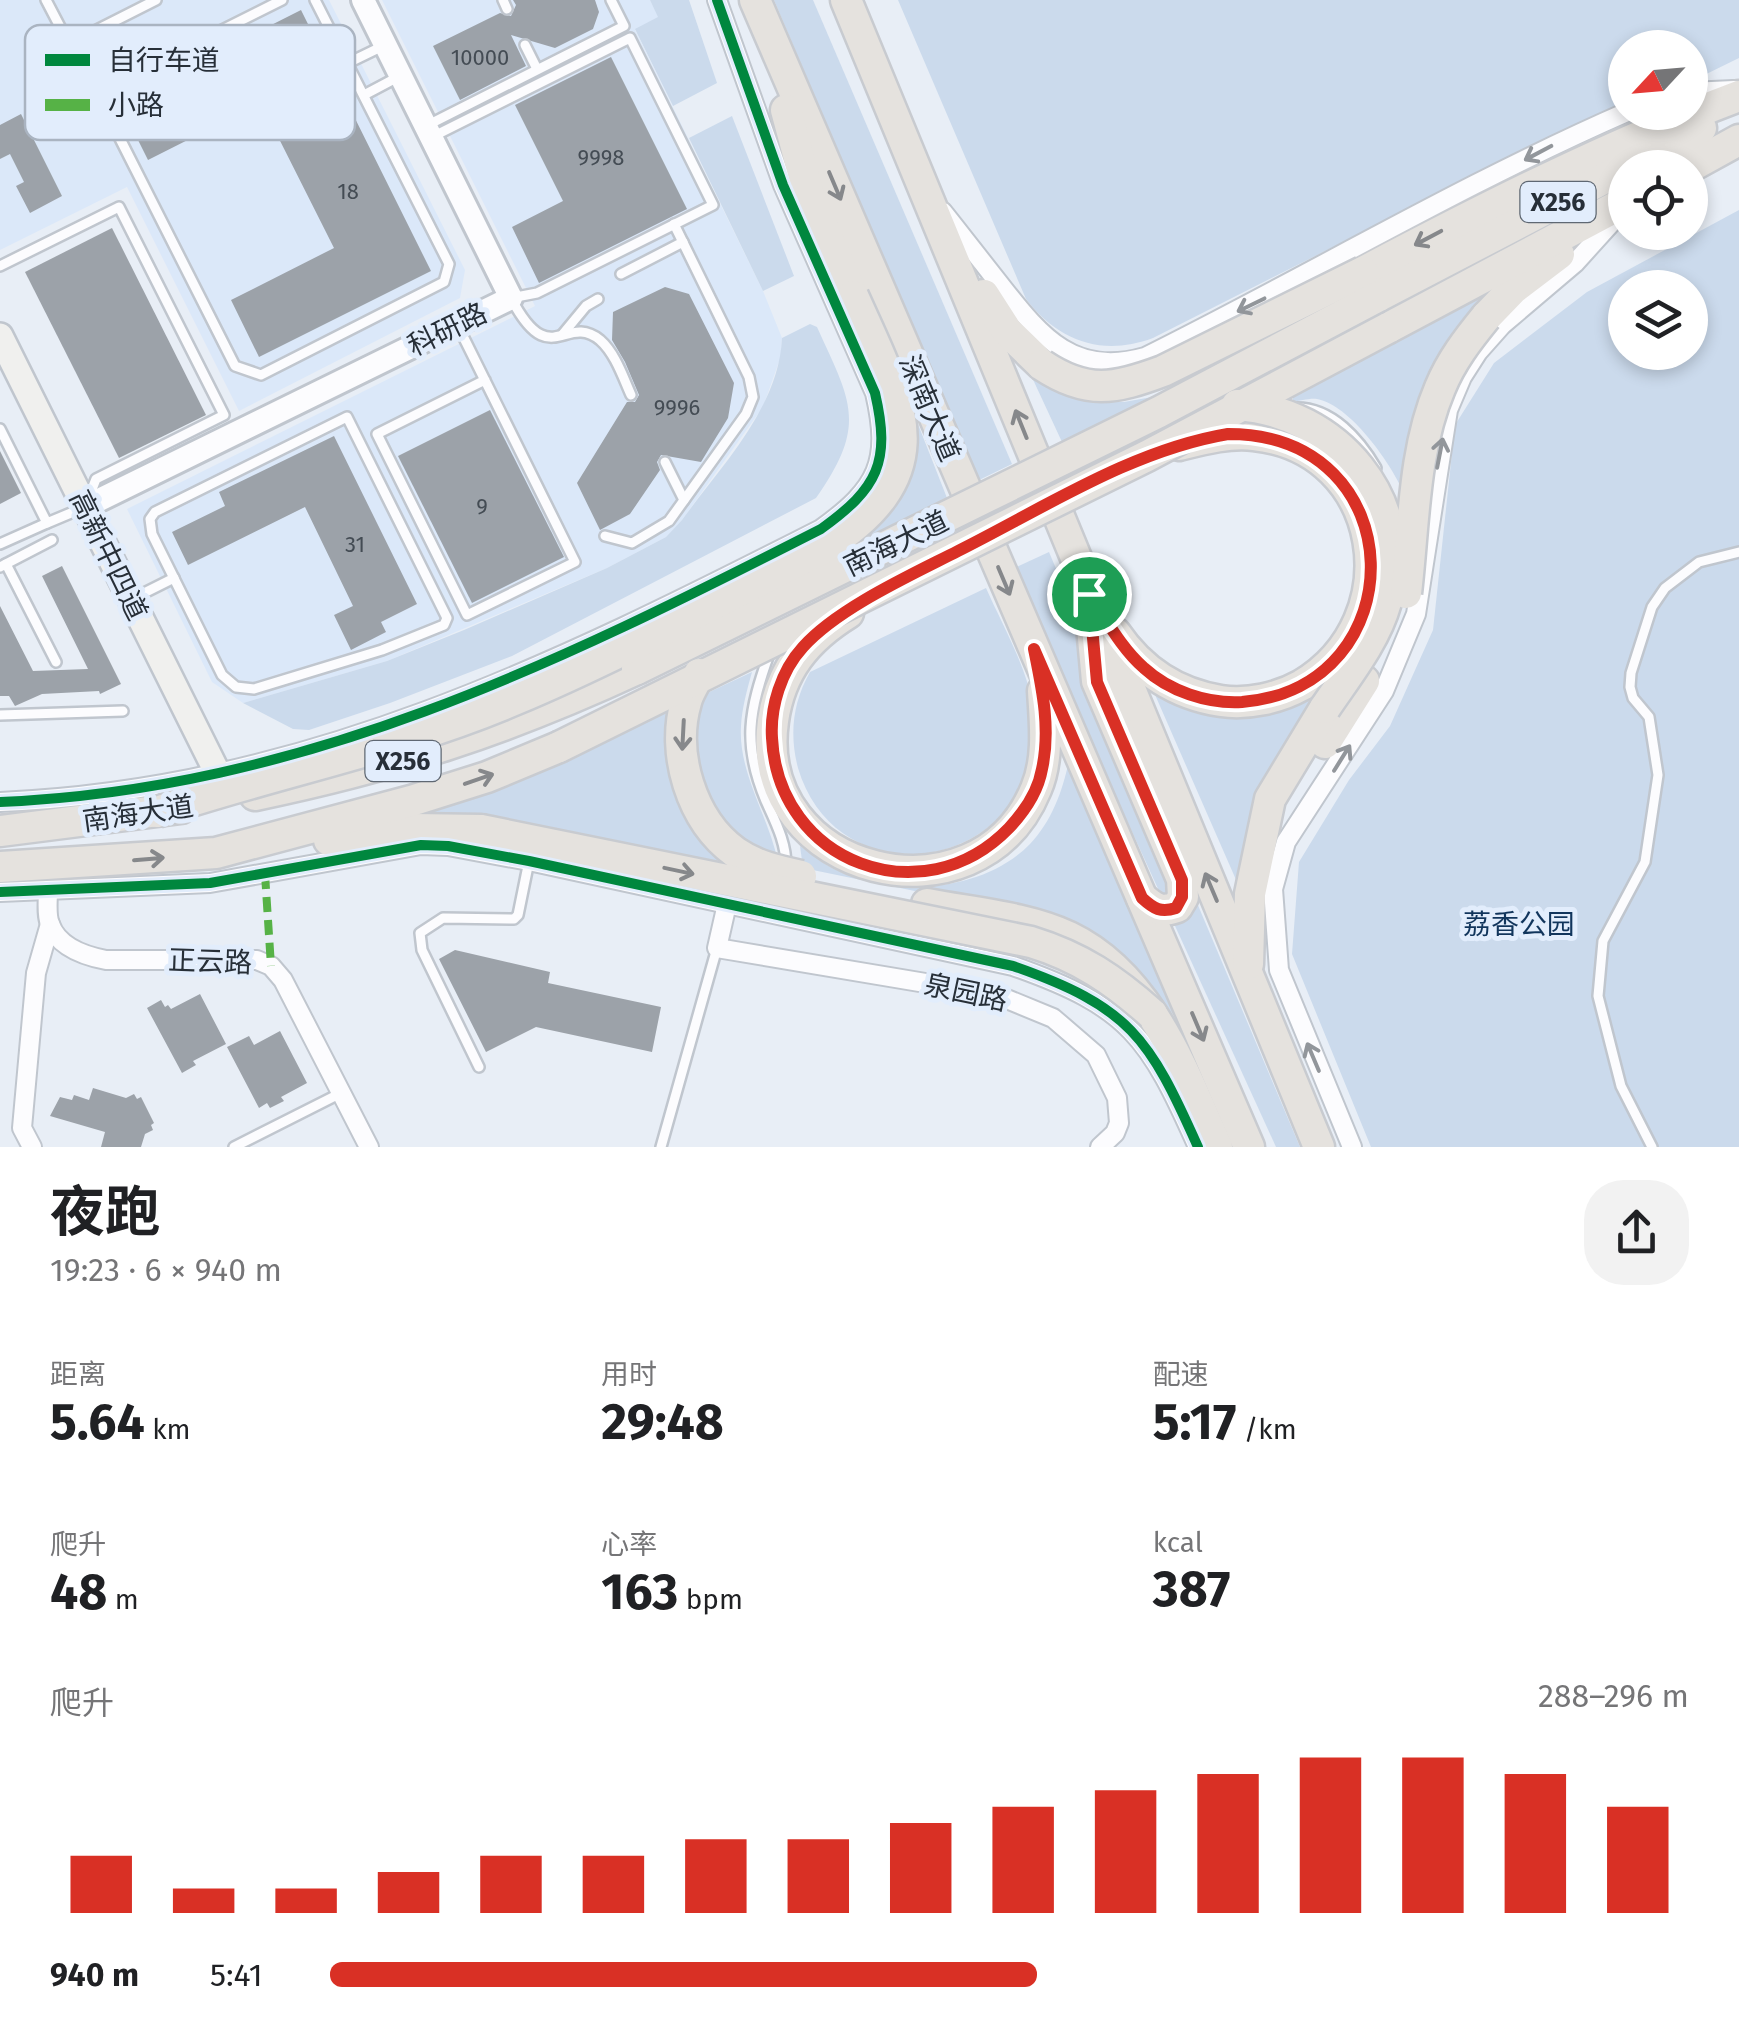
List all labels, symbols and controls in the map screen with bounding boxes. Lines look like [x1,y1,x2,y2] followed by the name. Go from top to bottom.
[25,25,355,140] legend
[1608,30,1708,130] north arrow
[1608,30,1708,370] map controls
[108,44,220,77] text: 自行车道
[451,44,509,71] house number: 10000
[108,89,164,122] text: 小路
[578,144,624,171] house number: 9998
[1524,144,1554,163] one-way arrow
[1608,150,1708,250] button: locate
[827,170,845,201] one-way arrow
[337,178,359,205] house number: 18
[1520,182,1596,222] road number: X256
[1413,229,1443,248] one-way arrow
[1608,270,1708,370] button: layers
[402,296,492,363] street label: 科研路
[1236,296,1266,315] one-way arrow
[892,350,967,466] street label: 深南大道
[654,394,700,421] house number: 9996
[1010,410,1028,440] one-way arrow
[1431,438,1450,470] one-way arrow
[63,485,154,625] street label: 高新中四道
[476,493,488,520] house number: 9
[839,504,954,583] street label: 南海大道
[345,531,365,558] house number: 31
[1047,552,1132,637] pin
[996,565,1014,596] one-way arrow
[1062,567,1117,622] icon: arrive
[673,718,692,751] one-way arrow
[366,741,440,781] road number: X256
[1331,744,1352,773] one-way arrow
[462,769,493,787] one-way arrow
[80,789,196,838] street label: 南海大道
[132,849,164,868] one-way arrow
[662,862,694,881] one-way arrow
[1200,872,1218,903] one-way arrow
[1463,908,1575,941] park label: 荔香公园
[167,944,253,979] street label: 正云路
[921,968,1010,1017] street label: 泉园路
[1190,1011,1208,1042] one-way arrow
[1303,1042,1321,1073] one-way arrow
[50,1180,160,1246] text: 夜跑
[1584,1180,1689,1285] button: share
[50,1251,282,1289] text: 19:23 · 6 × 940 m
[50,1358,106,1391] text: 距离
[601,1358,657,1391] text: 用时
[1153,1358,1209,1391] text: 配速
[50,1392,145,1452] text: 5.64
[601,1392,724,1452] text: 29:48
[1153,1392,1236,1452] text: 5:17
[145,1413,191,1446] text: km
[1236,1413,1297,1446] text: /km
[1153,1526,1203,1559] text: kcal
[50,1528,106,1561] text: 爬升
[601,1528,657,1561] text: 心率
[1153,1559,1230,1619] text: 387
[50,1562,107,1622] text: 48
[601,1562,678,1622] text: 163
[107,1583,139,1616] text: m
[678,1583,743,1616] text: bpm
[1538,1677,1689,1715] text: 288–296 m
[50,1684,114,1722] text: 爬升
[50,1956,139,1994] text: 940 m
[210,1956,263,1994] text: 5:41

